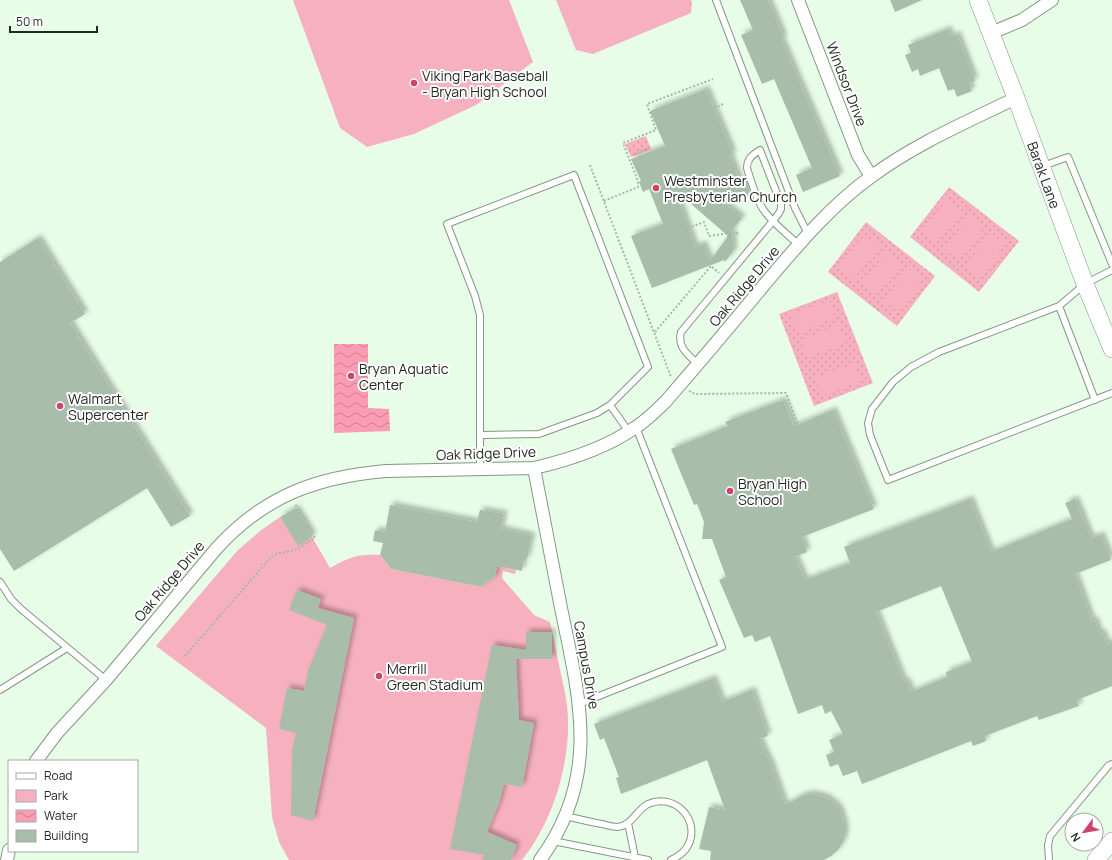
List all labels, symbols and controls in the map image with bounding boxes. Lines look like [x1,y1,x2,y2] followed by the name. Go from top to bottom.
[10,8,97,34] scale bar
[16,13,43,30] text: 50 m
[822,39,872,129] street label: Windsor Drive
[422,66,548,101] place label: Viking Park Baseball - Bryan High School
[409,78,419,88] marker: Viking Park Baseball - Bryan High School
[1023,139,1066,211] street label: Barak Lane
[664,171,797,206] place label: Westminster Presbyterian Church
[651,183,661,193] marker: Westminster Presbyterian Church
[705,242,783,330] street label: Oak Ridge Drive
[359,359,449,394] place label: Bryan Aquatic Center
[346,371,356,381] marker: Bryan Aquatic Center
[68,389,149,424] place label: Walmart Supercenter
[55,401,65,411] marker: Walmart Supercenter
[436,442,536,464] street label: Oak Ridge Drive
[738,474,807,509] place label: Bryan High School
[725,486,735,496] marker: Bryan High School
[130,537,208,625] street label: Oak Ridge Drive
[570,619,604,711] street label: Campus Drive
[387,659,483,694] place label: Merrill Green Stadium
[374,671,384,681] marker: Merrill Green Stadium
[8,760,138,852] legend
[44,767,72,784] text: Road
[44,787,69,804] text: Park
[44,807,78,824] text: Water
[1064,812,1104,852] north arrow
[44,827,88,844] text: Building
[1067,830,1084,845] text: N

